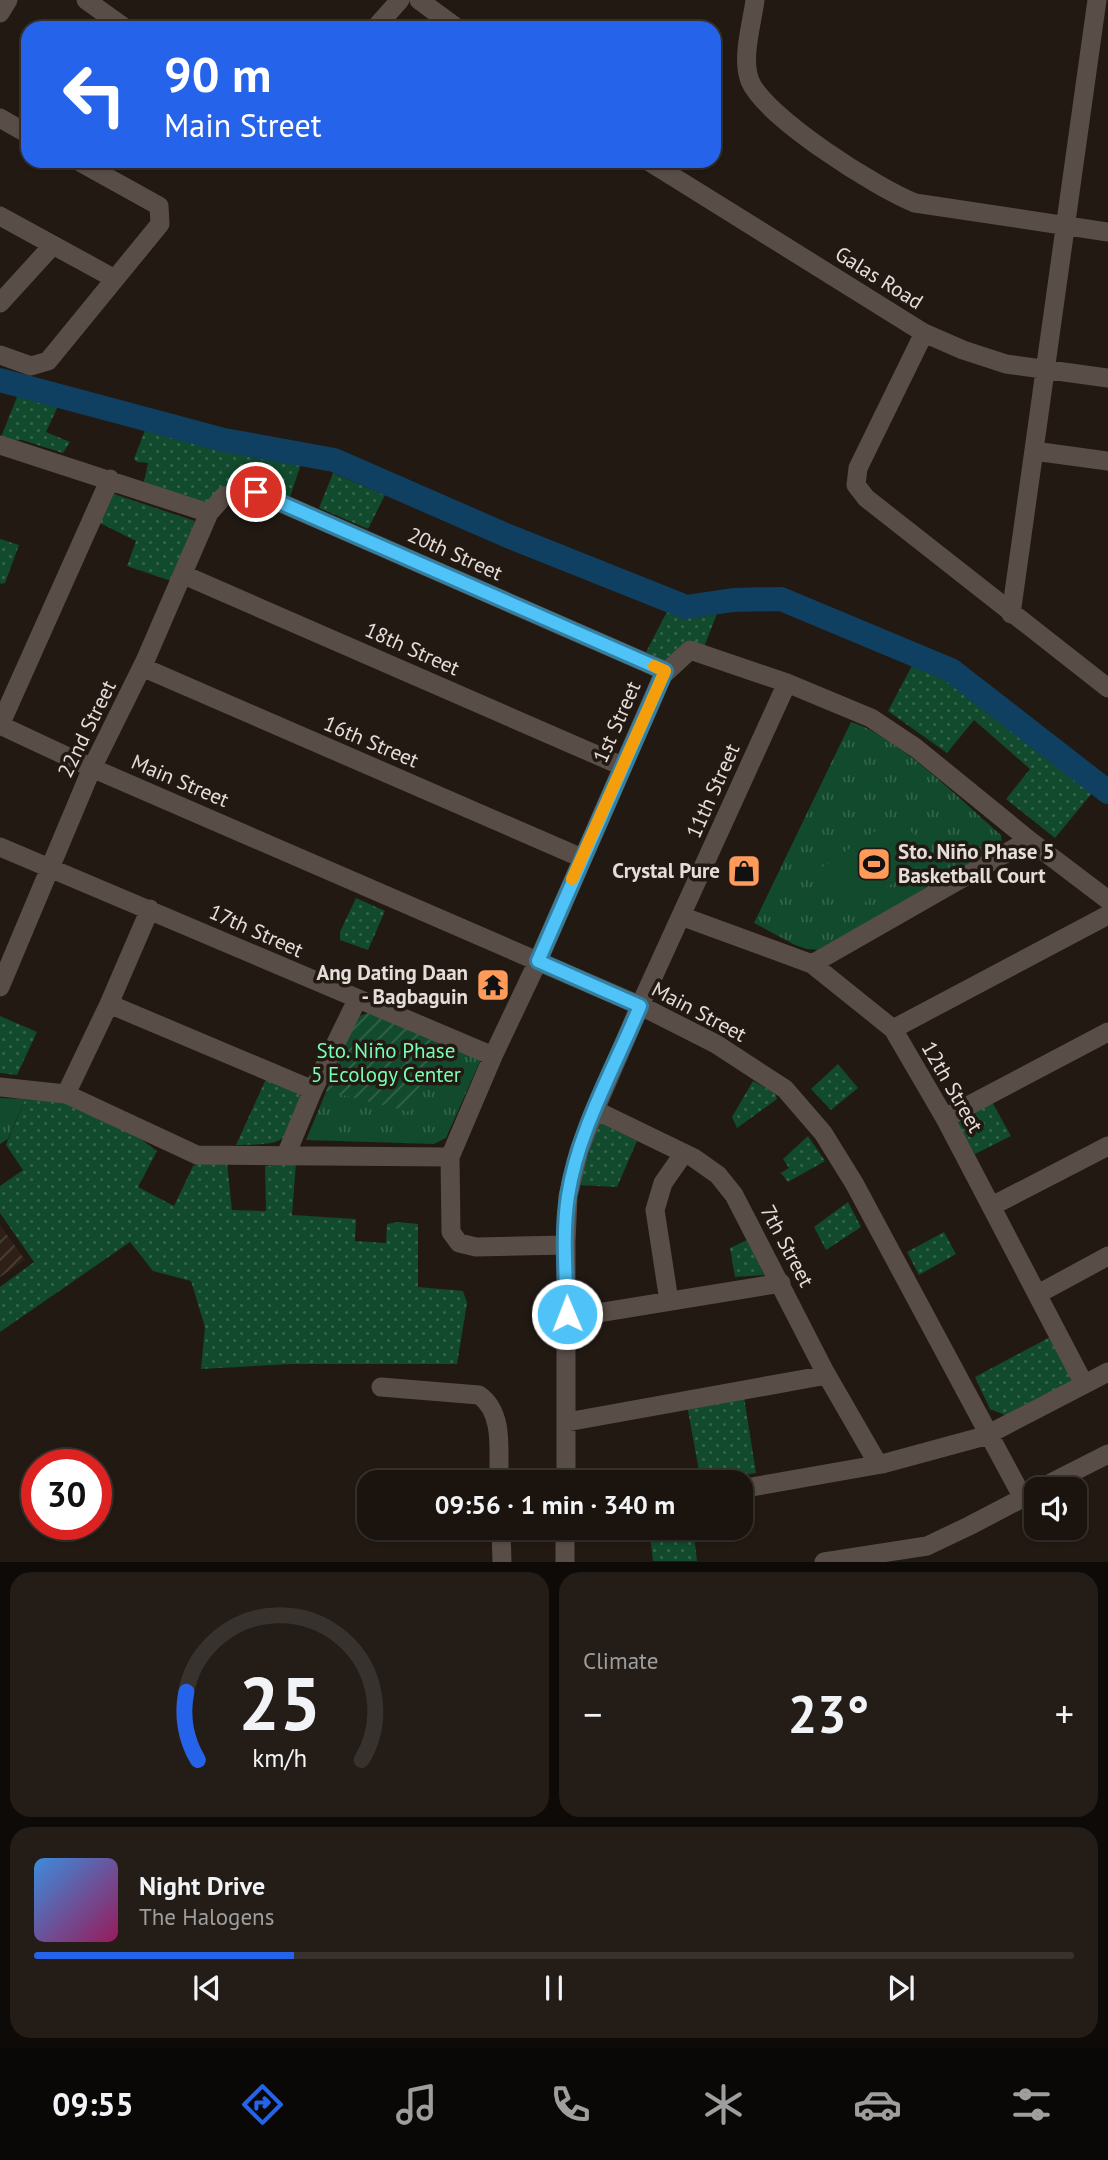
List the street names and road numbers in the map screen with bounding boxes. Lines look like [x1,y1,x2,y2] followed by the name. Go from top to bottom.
[830,240,928,315] street label: Galas Road
[404,521,507,586] street label: 20th Street
[361,616,464,681] street label: 18th Street
[51,676,122,782] street label: 22nd Street
[587,677,646,767] street label: 1st Street
[320,709,423,774] street label: 16th Street
[680,739,745,842] street label: 11th Street
[127,748,233,813] street label: Main Street
[205,898,307,963] street label: 17th Street
[647,975,751,1048] street label: Main Street
[916,1036,989,1137] street label: 12th Street
[755,1200,820,1291] street label: 7th Street

